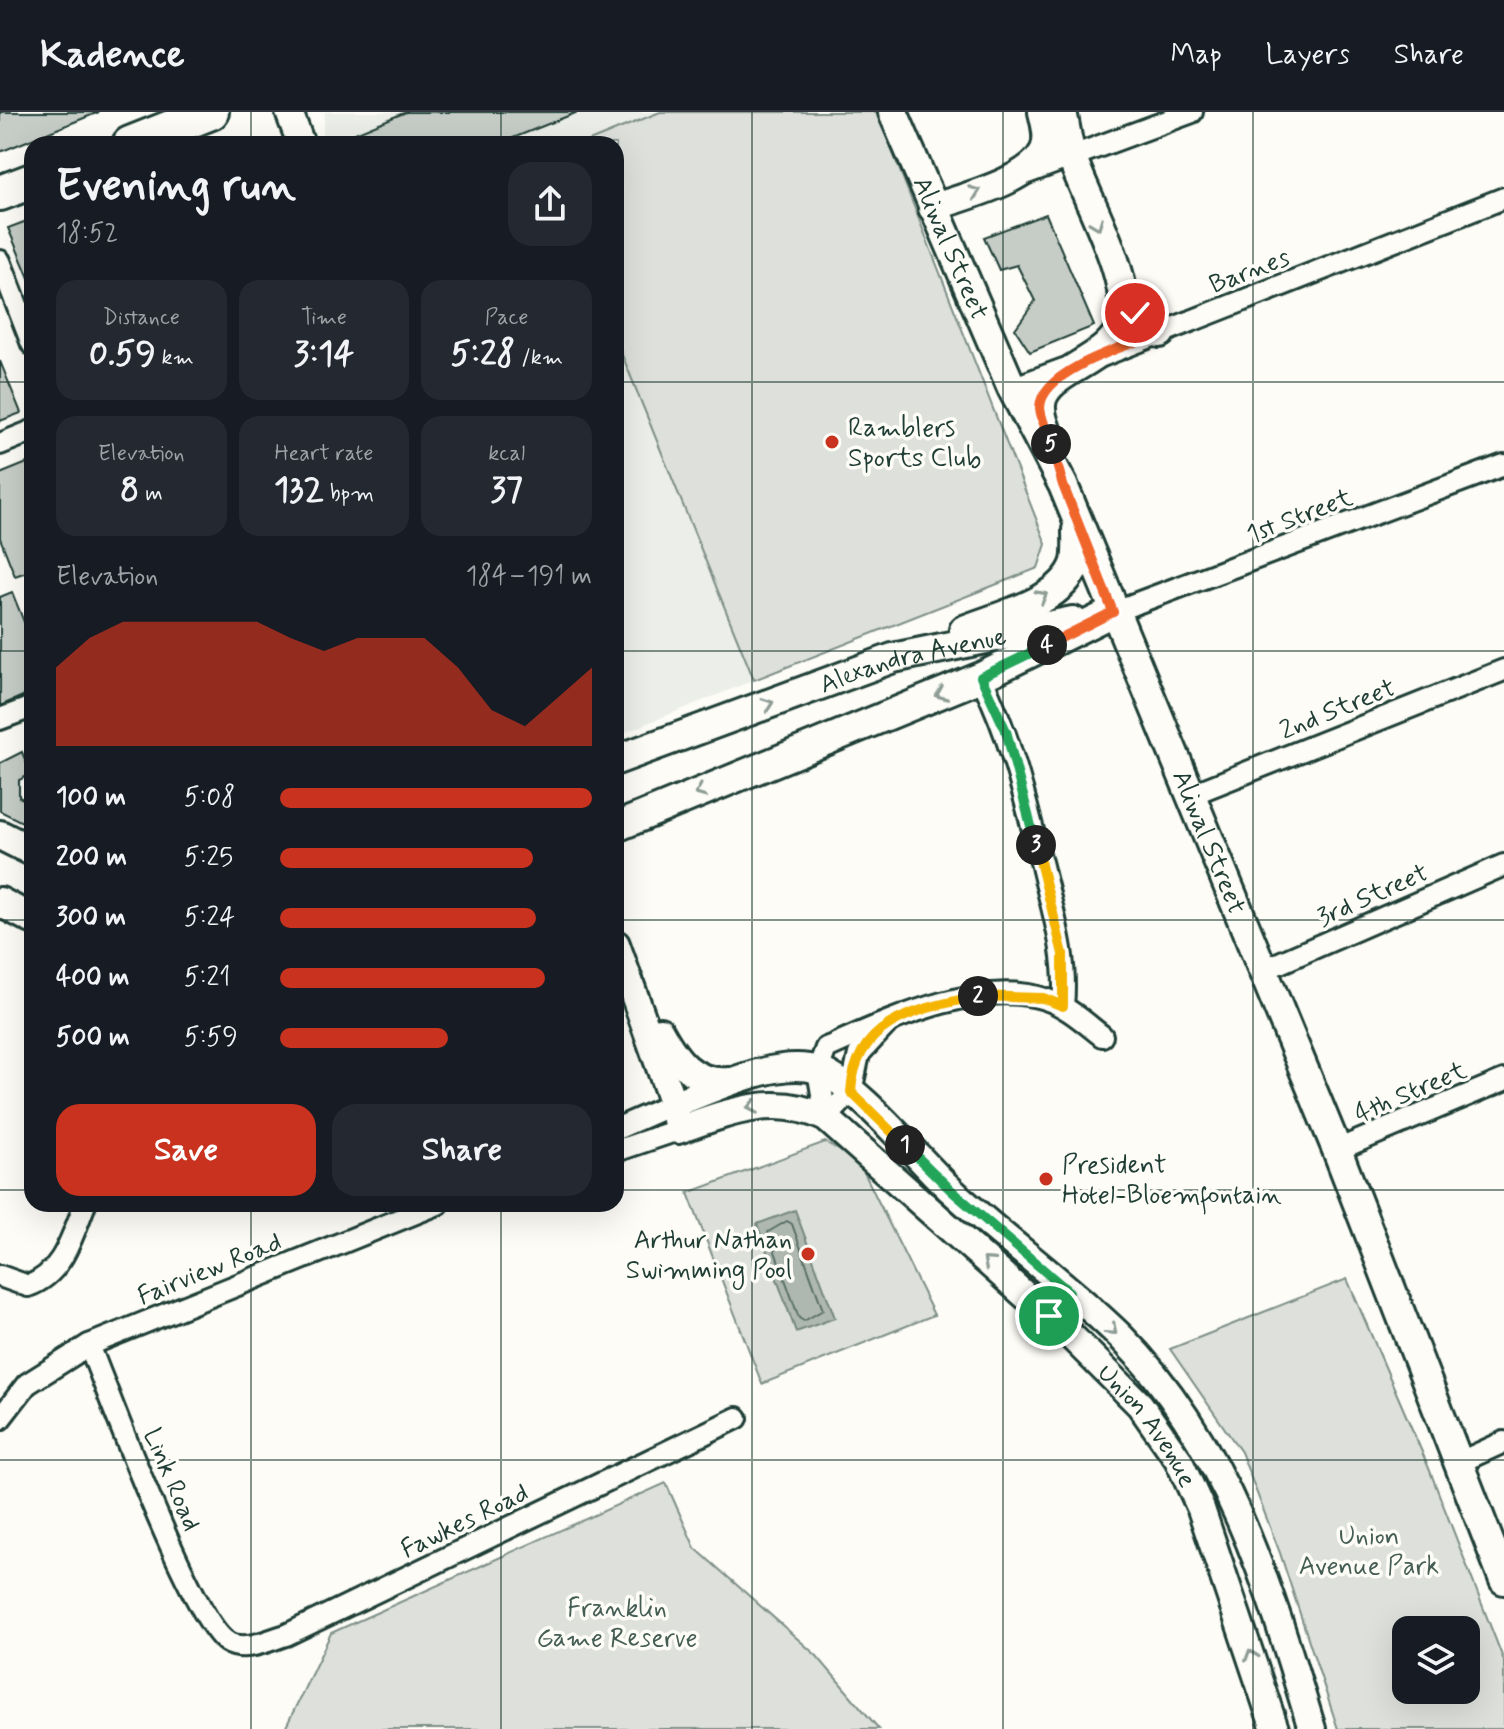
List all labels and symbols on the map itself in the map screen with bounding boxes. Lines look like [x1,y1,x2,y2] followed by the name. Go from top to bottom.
[904,172,996,326] street label: Aliwal Street
[967,185,981,202] one-way arrow
[1087,216,1104,230] one-way arrow
[1205,241,1295,303] street label: Barnes
[1101,279,1169,347] pin
[848,412,981,476] place label: Ramblers Sports Club
[1031,424,1071,464] pin: 5
[823,433,841,451] marker: Ramblers Sports Club
[1242,481,1358,553] street label: 1st Street
[1034,590,1048,606] one-way arrow
[815,620,1009,703] street label: Alexandra Avenue
[1027,625,1067,665] pin: 4
[1275,671,1401,748] street label: 2nd Street
[935,684,949,700] one-way arrow
[760,697,774,714] one-way arrow
[1163,765,1253,920] street label: Aliwal Street
[694,783,708,799] one-way arrow
[1016,825,1056,865] pin: 3
[1312,856,1434,935] street label: 3rd Street
[958,976,998,1016] pin: 2
[1350,1054,1472,1132] street label: 4th Street
[746,1098,759,1115] one-way arrow
[885,1125,925,1165] pin: 1
[1062,1149,1282,1215] place label: President Hotel-Bloemfontain
[1037,1170,1055,1188] marker: President Hotel-Bloemfontain
[626,1224,792,1290] place label: Arthur Nathan Swimming Pool
[133,1226,287,1314] street label: Fairview Road
[799,1245,817,1263] marker: Arthur Nathan Swimming Pool
[982,1258,997,1272] one-way arrow
[1015,1282,1083,1350] pin
[1102,1320,1117,1335] one-way arrow
[1089,1357,1204,1493] street label: Union Avenue
[134,1423,208,1536] street label: Link Road
[396,1476,534,1567] street label: Fawkes Road
[1299,1520,1439,1584] park label: Union Avenue Park
[537,1592,697,1656] park label: Franklin Game Reserve
[1244,1649,1260,1663] one-way arrow

